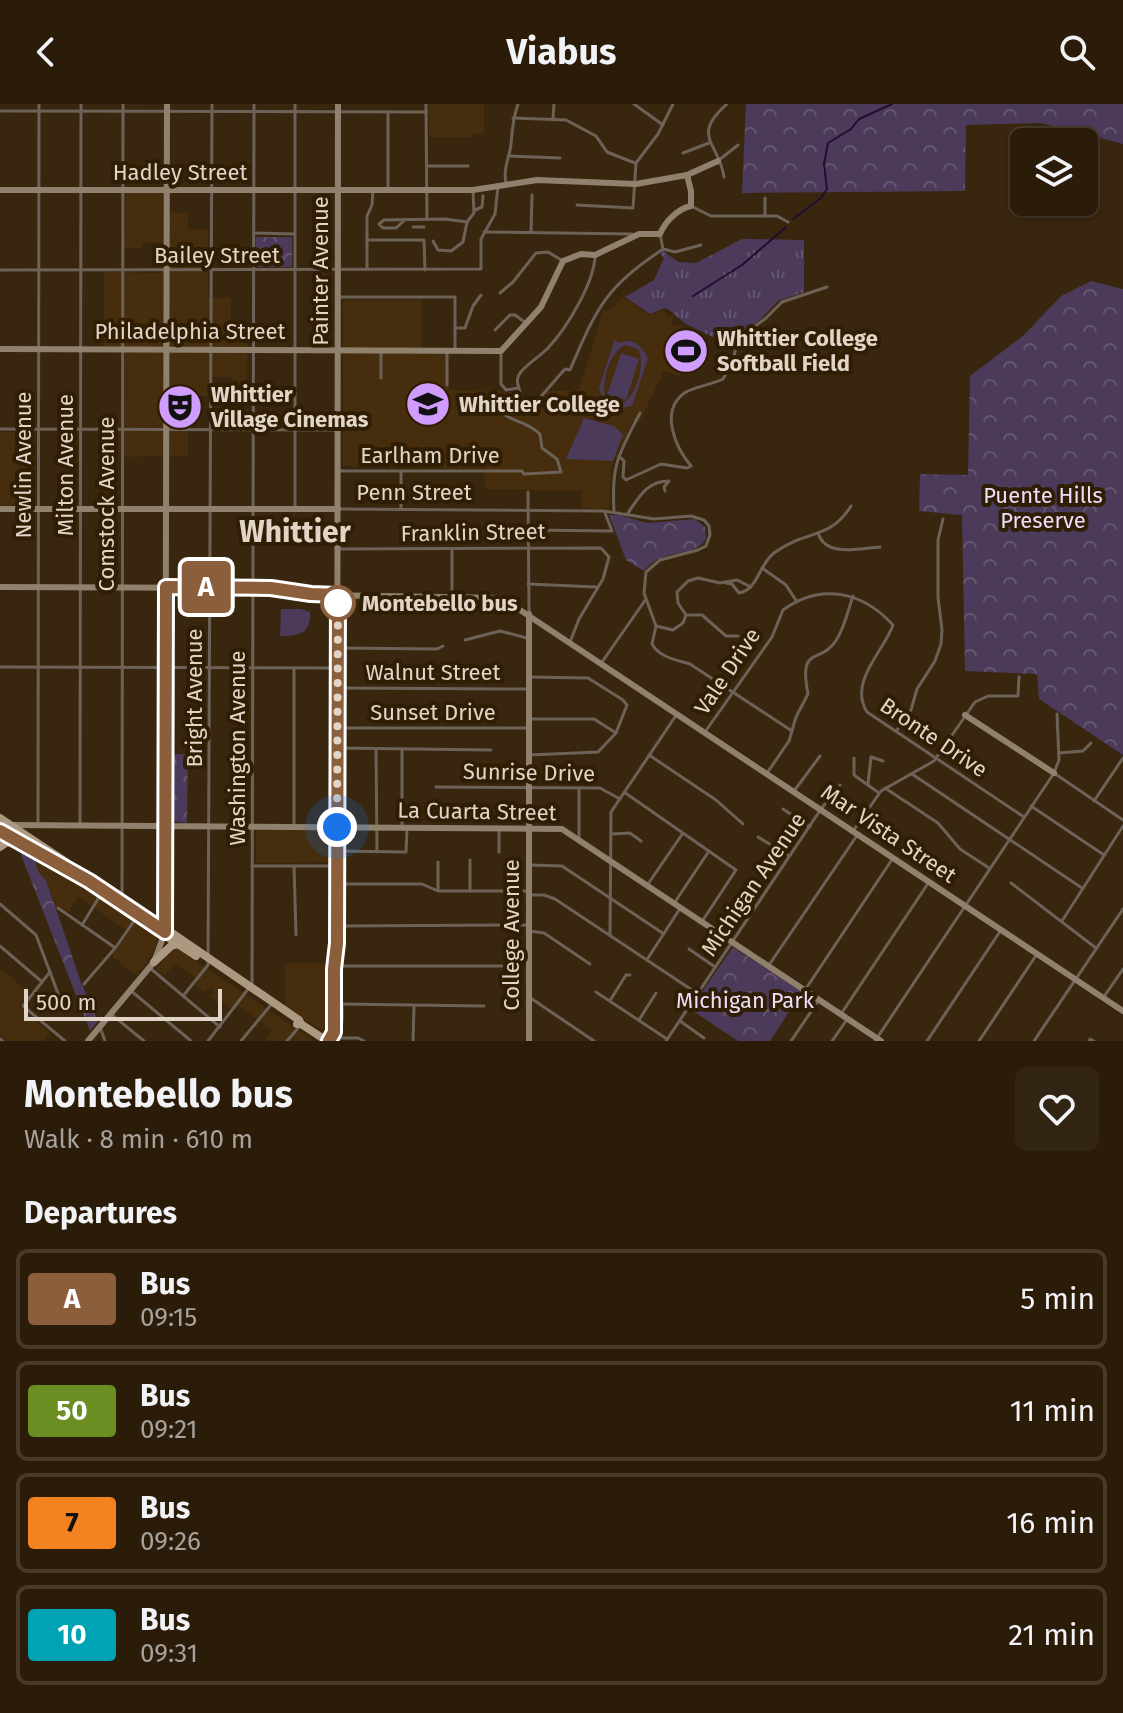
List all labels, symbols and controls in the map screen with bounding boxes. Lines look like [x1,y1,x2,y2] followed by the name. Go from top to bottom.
[24,30,68,74] icon: back
[507,30,616,74] text: Viabus
[1055,30,1099,74] icon: search
[1010,128,1098,216] map controls
[1010,128,1098,216] button: layers
[113,159,247,186] street label: Hadley Street
[307,196,334,346] street label: Painter Avenue
[154,242,280,269] street label: Bailey Street
[95,318,286,345] street label: Philadelphia Street
[717,325,878,377] place label: Whittier College Softball Field
[662,327,710,375] sports icon: Whittier College Softball Field
[404,380,452,428] school or university icon: Whittier College
[210,381,369,433] place label: Whittier Village Cinemas
[156,383,204,431] theatre icon: Whittier Village Cinemas
[10,391,37,539] street label: Newlin Avenue
[459,391,620,418] place label: Whittier College
[52,394,79,536] street label: Milton Avenue
[93,417,120,591] street label: Comstock Avenue
[360,442,500,469] street label: Earlham Drive
[356,479,472,506] street label: Penn Street
[983,482,1103,534] park label: Puente Hills Preserve
[239,514,352,550] district label: Whittier
[400,518,546,547] street label: Franklin Street
[180,561,232,613] line badge: A
[198,570,214,603] text: A
[321,586,355,620] marker: Montebello bus
[362,590,518,617] place label: Montebello bus
[689,623,766,720] street label: Vale Drive
[181,628,208,768] street label: Bright Avenue
[224,650,251,846] street label: Washington Avenue
[366,659,500,686] street label: Walnut Street
[875,692,993,783] street label: Bronte Drive
[370,699,496,726] street label: Sunset Drive
[463,758,595,787] street label: Sunrise Drive
[816,778,962,889] street label: Mar Vista Street
[397,797,557,826] street label: La Cuarta Street
[317,807,357,847] your location
[695,807,811,961] street label: Michigan Avenue
[498,859,525,1011] street label: College Avenue
[24,985,222,1021] scale bar
[676,987,815,1014] park label: Michigan Park
[36,989,96,1016] text: 500 m
[1015,1067,1099,1151] button: heart
[24,1071,293,1117] text: Montebello bus
[24,1124,253,1155] text: Walk · 8 min · 610 m
[24,1195,177,1231] text: Departures
[140,1266,190,1302] text: Bus
[1020,1281,1095,1317] text: 5 min
[64,1282,80,1315] text: A
[140,1302,197,1333] text: 09:15
[140,1378,190,1414] text: Bus
[1010,1393,1095,1429] text: 11 min
[56,1394,88,1427] text: 50
[140,1414,198,1445] text: 09:21
[140,1490,190,1526] text: Bus
[1006,1505,1095,1541] text: 16 min
[65,1506,79,1539] text: 7
[140,1526,201,1557] text: 09:26
[140,1602,190,1638] text: Bus
[1008,1617,1095,1653] text: 21 min
[57,1618,87,1651] text: 10
[140,1638,198,1669] text: 09:31

